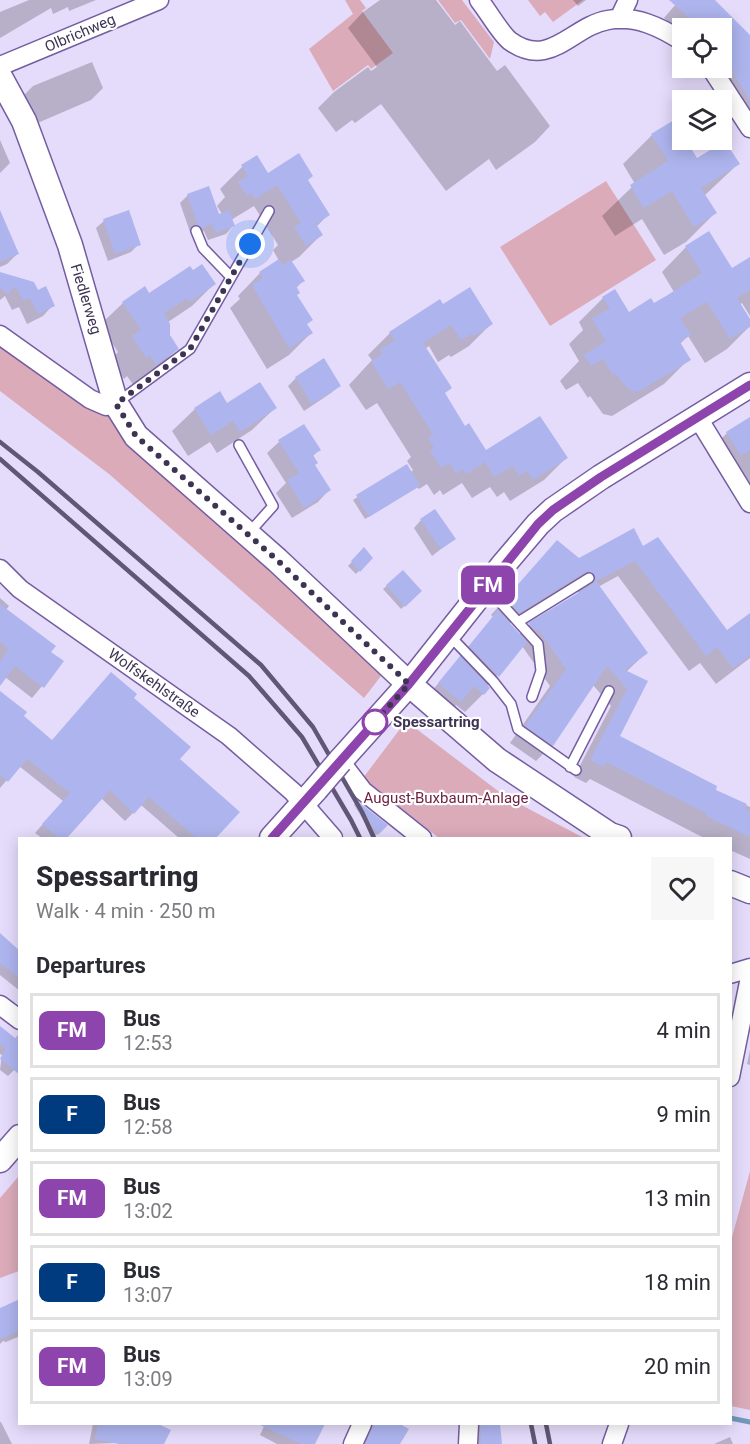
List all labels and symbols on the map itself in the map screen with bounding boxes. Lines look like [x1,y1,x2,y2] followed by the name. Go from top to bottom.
[42,10,118,56] street label: Olbrichweg
[235,229,265,259] your location
[67,262,105,336] street label: Fiedlerweg
[461,566,515,604] line badge: FM
[105,645,203,721] street label: Wolfskehlstraße
[362,709,388,735] marker: Spessartring
[393,713,480,731] place label: Spessartring
[364,789,529,807] park label: August-Buxbaum-Anlage

